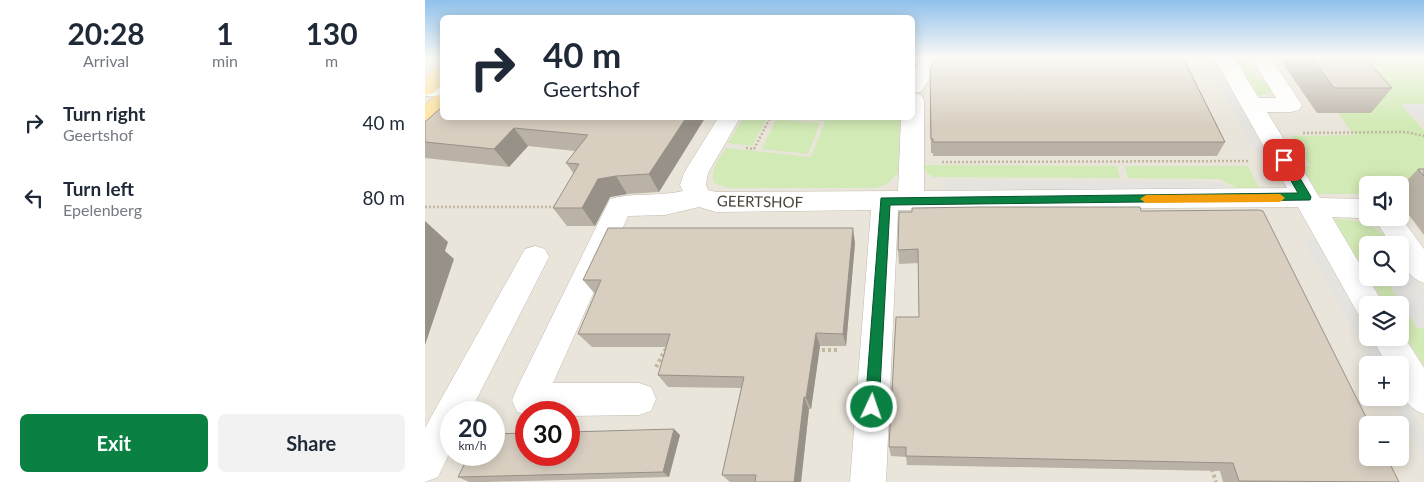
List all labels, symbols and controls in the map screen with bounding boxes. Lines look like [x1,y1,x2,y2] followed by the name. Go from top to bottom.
[67,15,145,51] text: 20:28
[216,15,234,51] text: 1
[305,15,358,51] text: 130
[543,33,621,75] text: 40 m
[460,35,525,100] icon: right
[83,51,129,70] text: Arrival
[212,51,238,70] text: min
[325,51,338,70] text: m
[543,75,640,102] text: Geertshof
[63,102,145,125] text: Turn right
[20,109,48,137] icon: right
[362,111,405,134] text: 40 m
[63,125,133,144] text: Geertshof
[1263,139,1305,181] pin
[1270,146,1298,174] icon: arrive
[1359,176,1409,466] map controls
[1359,176,1409,226] button: sound
[63,177,134,200] text: Turn left
[20,184,48,212] icon: left
[362,186,405,209] text: 80 m
[717,191,803,211] street label: GEERTSHOF
[63,200,142,219] text: Epelenberg
[1359,236,1409,286] button: search
[1359,296,1409,346] button: layers
[1359,356,1409,406] button: +
[845,380,897,432] position arrow
[515,401,580,466] speed limit sign: 30
[458,412,487,442] text: 20
[20,414,208,472] button: Exit
[218,414,405,472] button: Share
[1359,416,1409,466] button: −
[458,438,487,453] text: km/h

